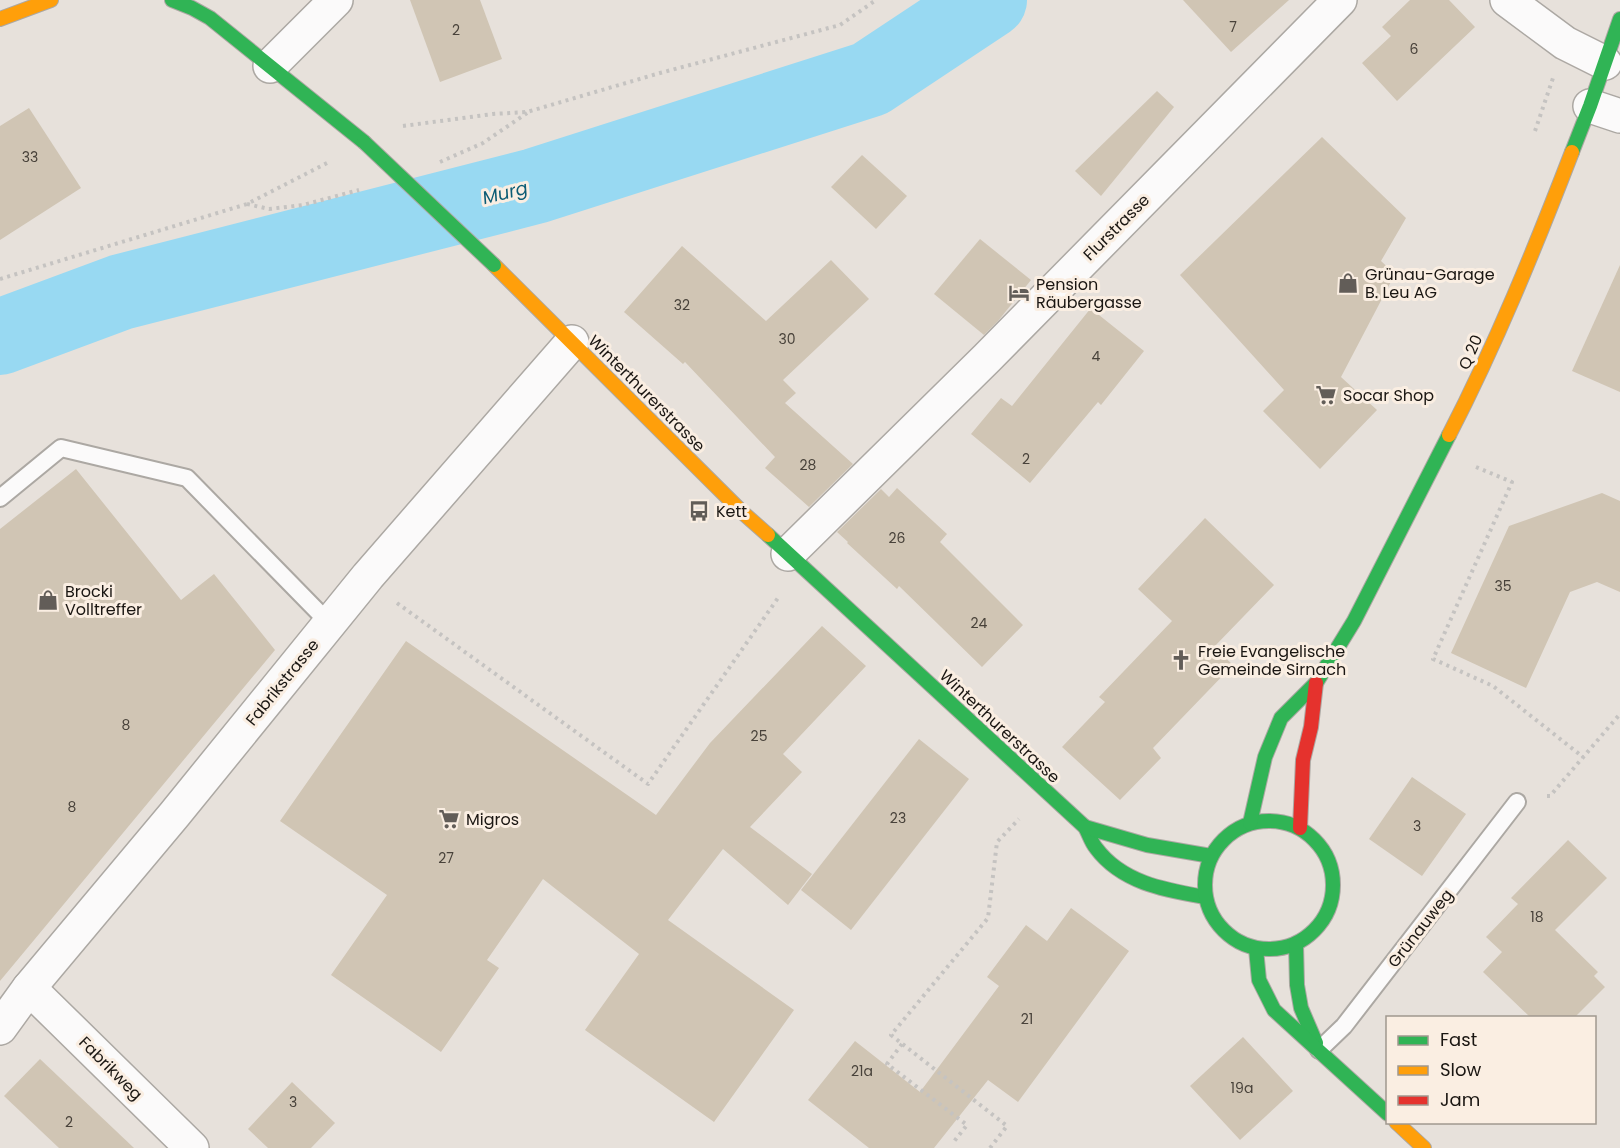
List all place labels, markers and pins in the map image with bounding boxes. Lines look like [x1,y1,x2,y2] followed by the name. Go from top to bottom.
[1365,263,1495,304] place label: Grünau-Garage B. Leu AG
[1336,271,1360,295] shop icon: Grünau-Garage B. Leu AG
[1036,273,1142,314] place label: Pension Räubergasse
[1007,281,1031,305] hotel icon: Pension Räubergasse
[1314,383,1338,407] supermarket icon: Socar Shop
[1343,384,1434,407] place label: Socar Shop
[687,499,711,523] bus stop icon: Kett
[716,500,747,523] place label: Kett
[65,580,142,621] place label: Brocki Volltreffer
[36,588,60,612] shop icon: Brocki Volltreffer
[1198,640,1346,681] place label: Freie Evangelische Gemeinde Sirnach
[1169,648,1193,672] church icon: Freie Evangelische Gemeinde Sirnach
[437,807,461,831] supermarket icon: Migros
[466,808,519,831] place label: Migros

